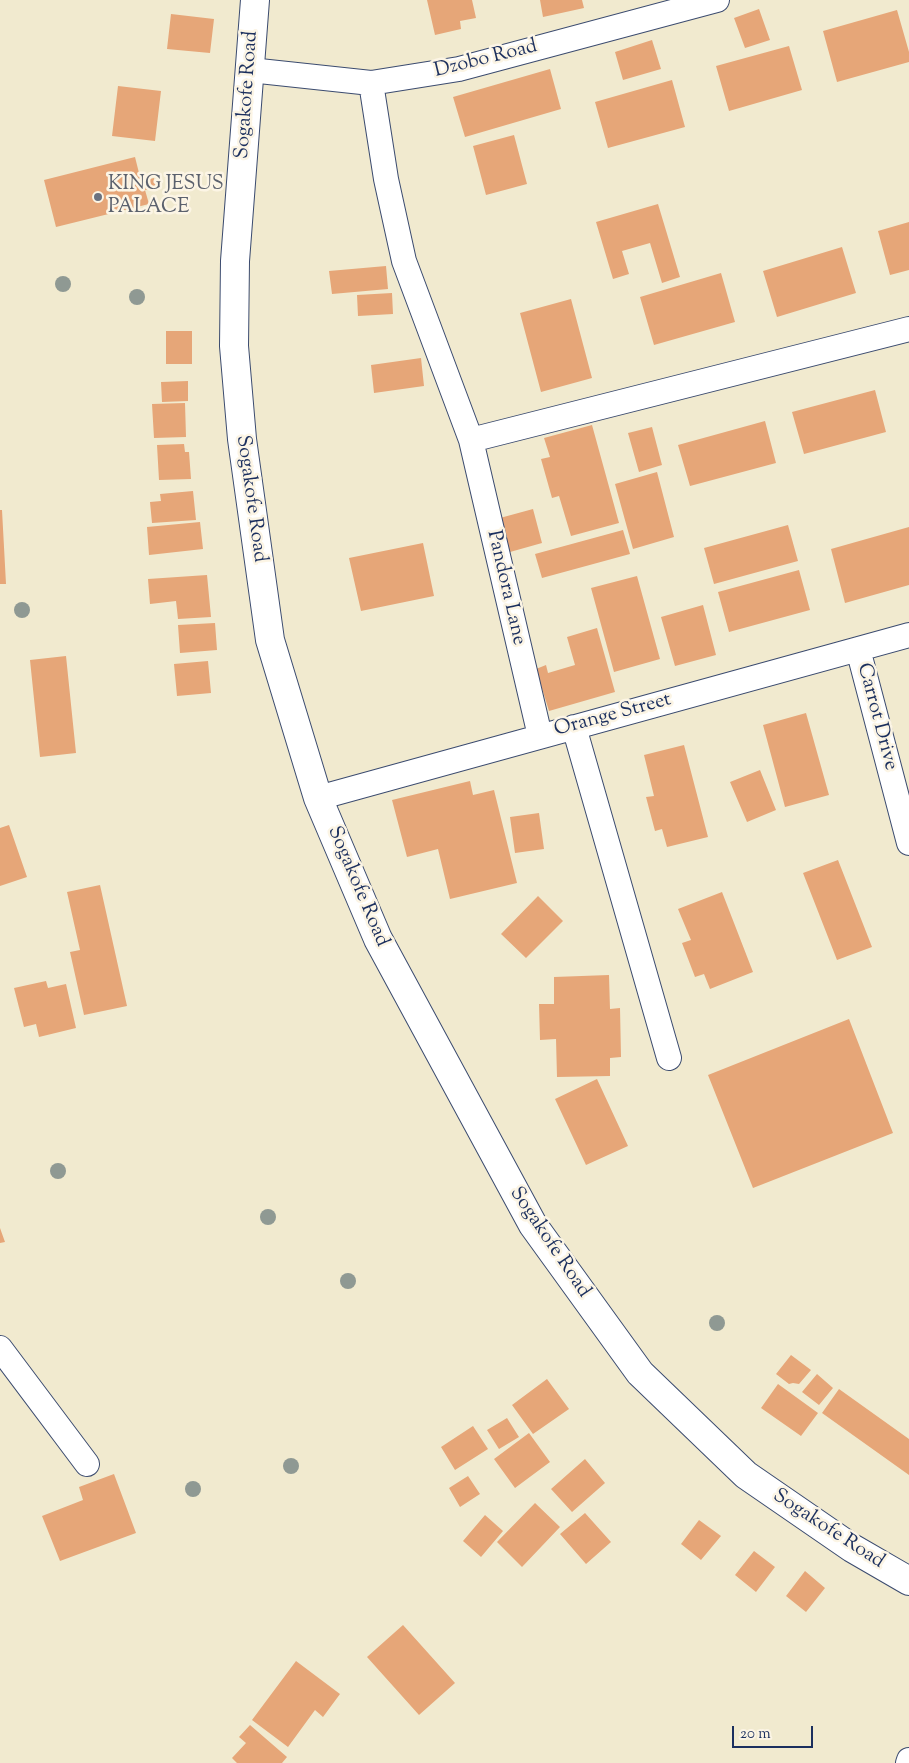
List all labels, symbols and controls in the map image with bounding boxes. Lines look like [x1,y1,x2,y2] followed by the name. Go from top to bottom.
[232,30,264,160] street label: Sogakofe Road
[432,36,540,84] street label: Dzobo Road
[108,174,224,221] place label: KING JESUS PALACE
[92,191,104,203] marker: KING JESUS PALACE
[229,434,271,564] street label: Sogakofe Road
[480,528,530,648] street label: Pandora Lane
[850,661,902,773] street label: Carrot Drive
[552,689,674,743] street label: Orange Street
[321,823,393,951] street label: Sogakofe Road
[503,1183,595,1303] street label: Sogakofe Road
[768,1485,888,1575] street label: Sogakofe Road
[734,1716,815,1748] scale bar
[740,1724,771,1745] text: 20 m

